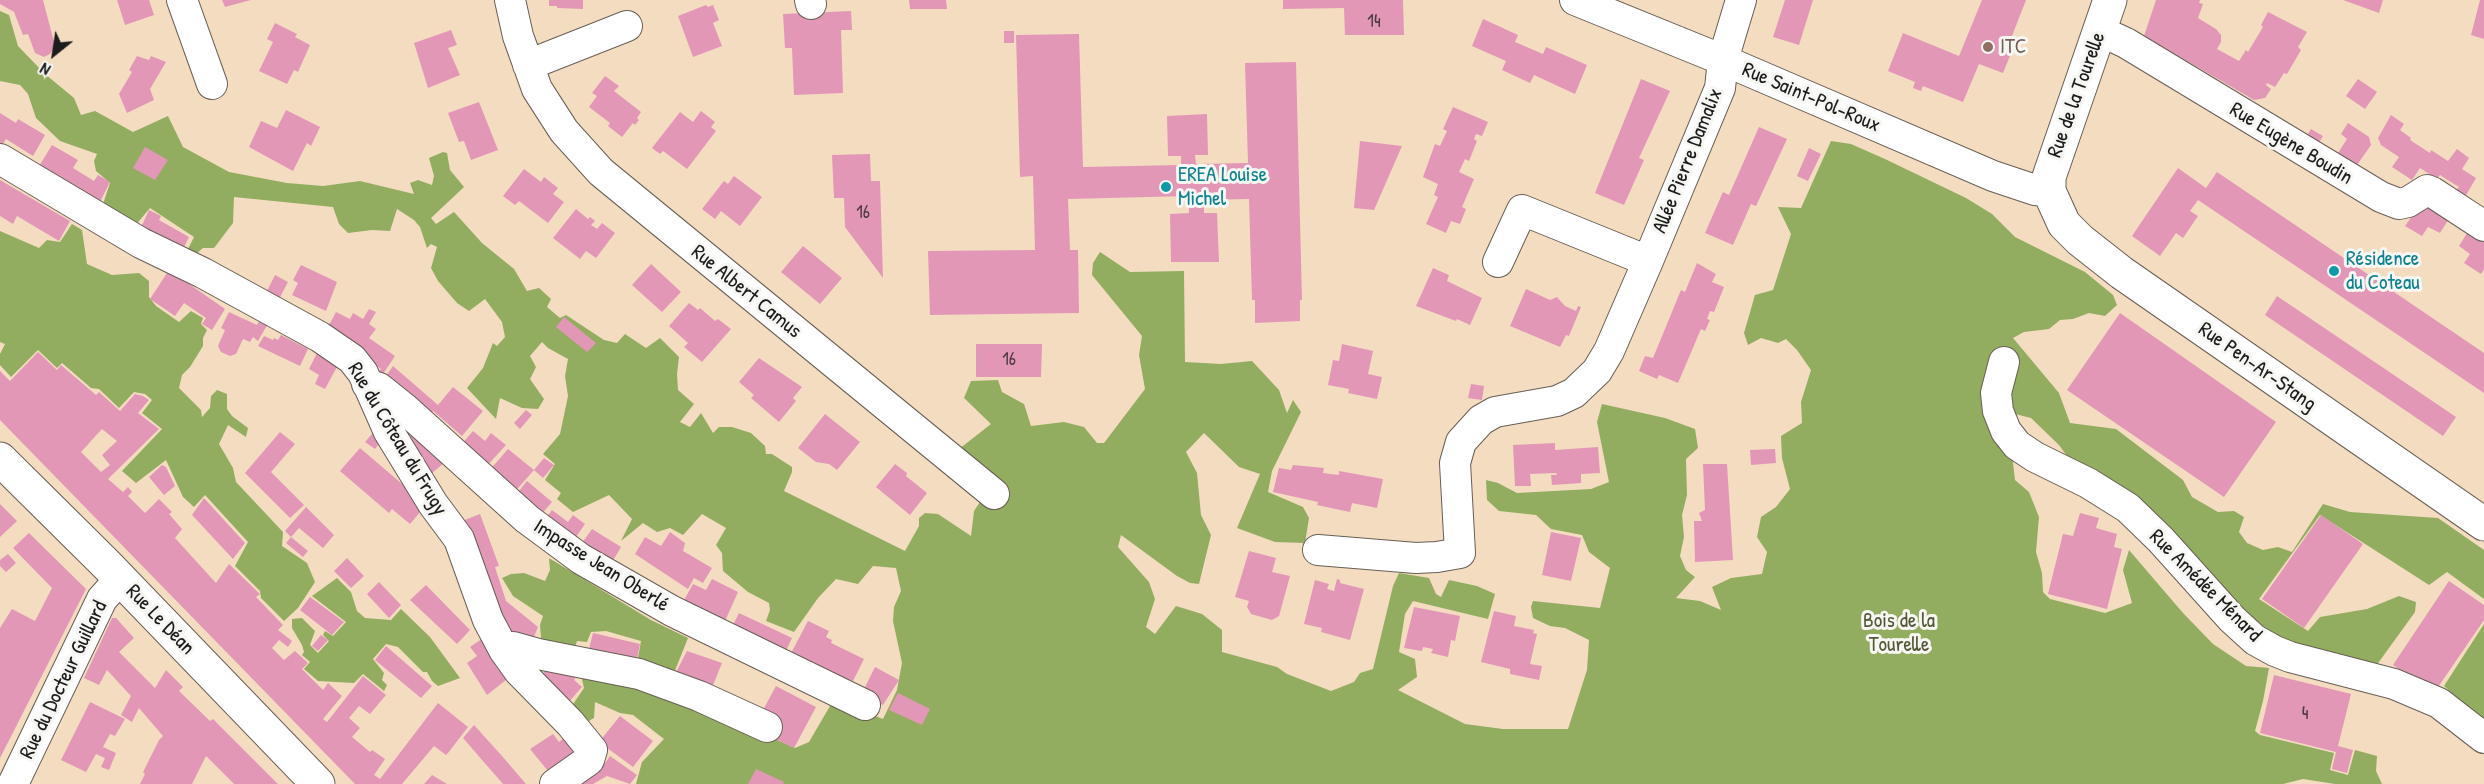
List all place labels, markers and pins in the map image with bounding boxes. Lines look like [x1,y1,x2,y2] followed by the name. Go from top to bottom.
[2000,34,2026,60] place label: ITC
[1981,40,1995,54] marker: ITC
[1178,162,1267,212] place label: EREA Louise Michel
[1159,180,1173,194] marker: EREA Louise Michel
[2346,246,2420,296] place label: Résidence du Coteau
[2327,264,2341,278] marker: Résidence du Coteau

